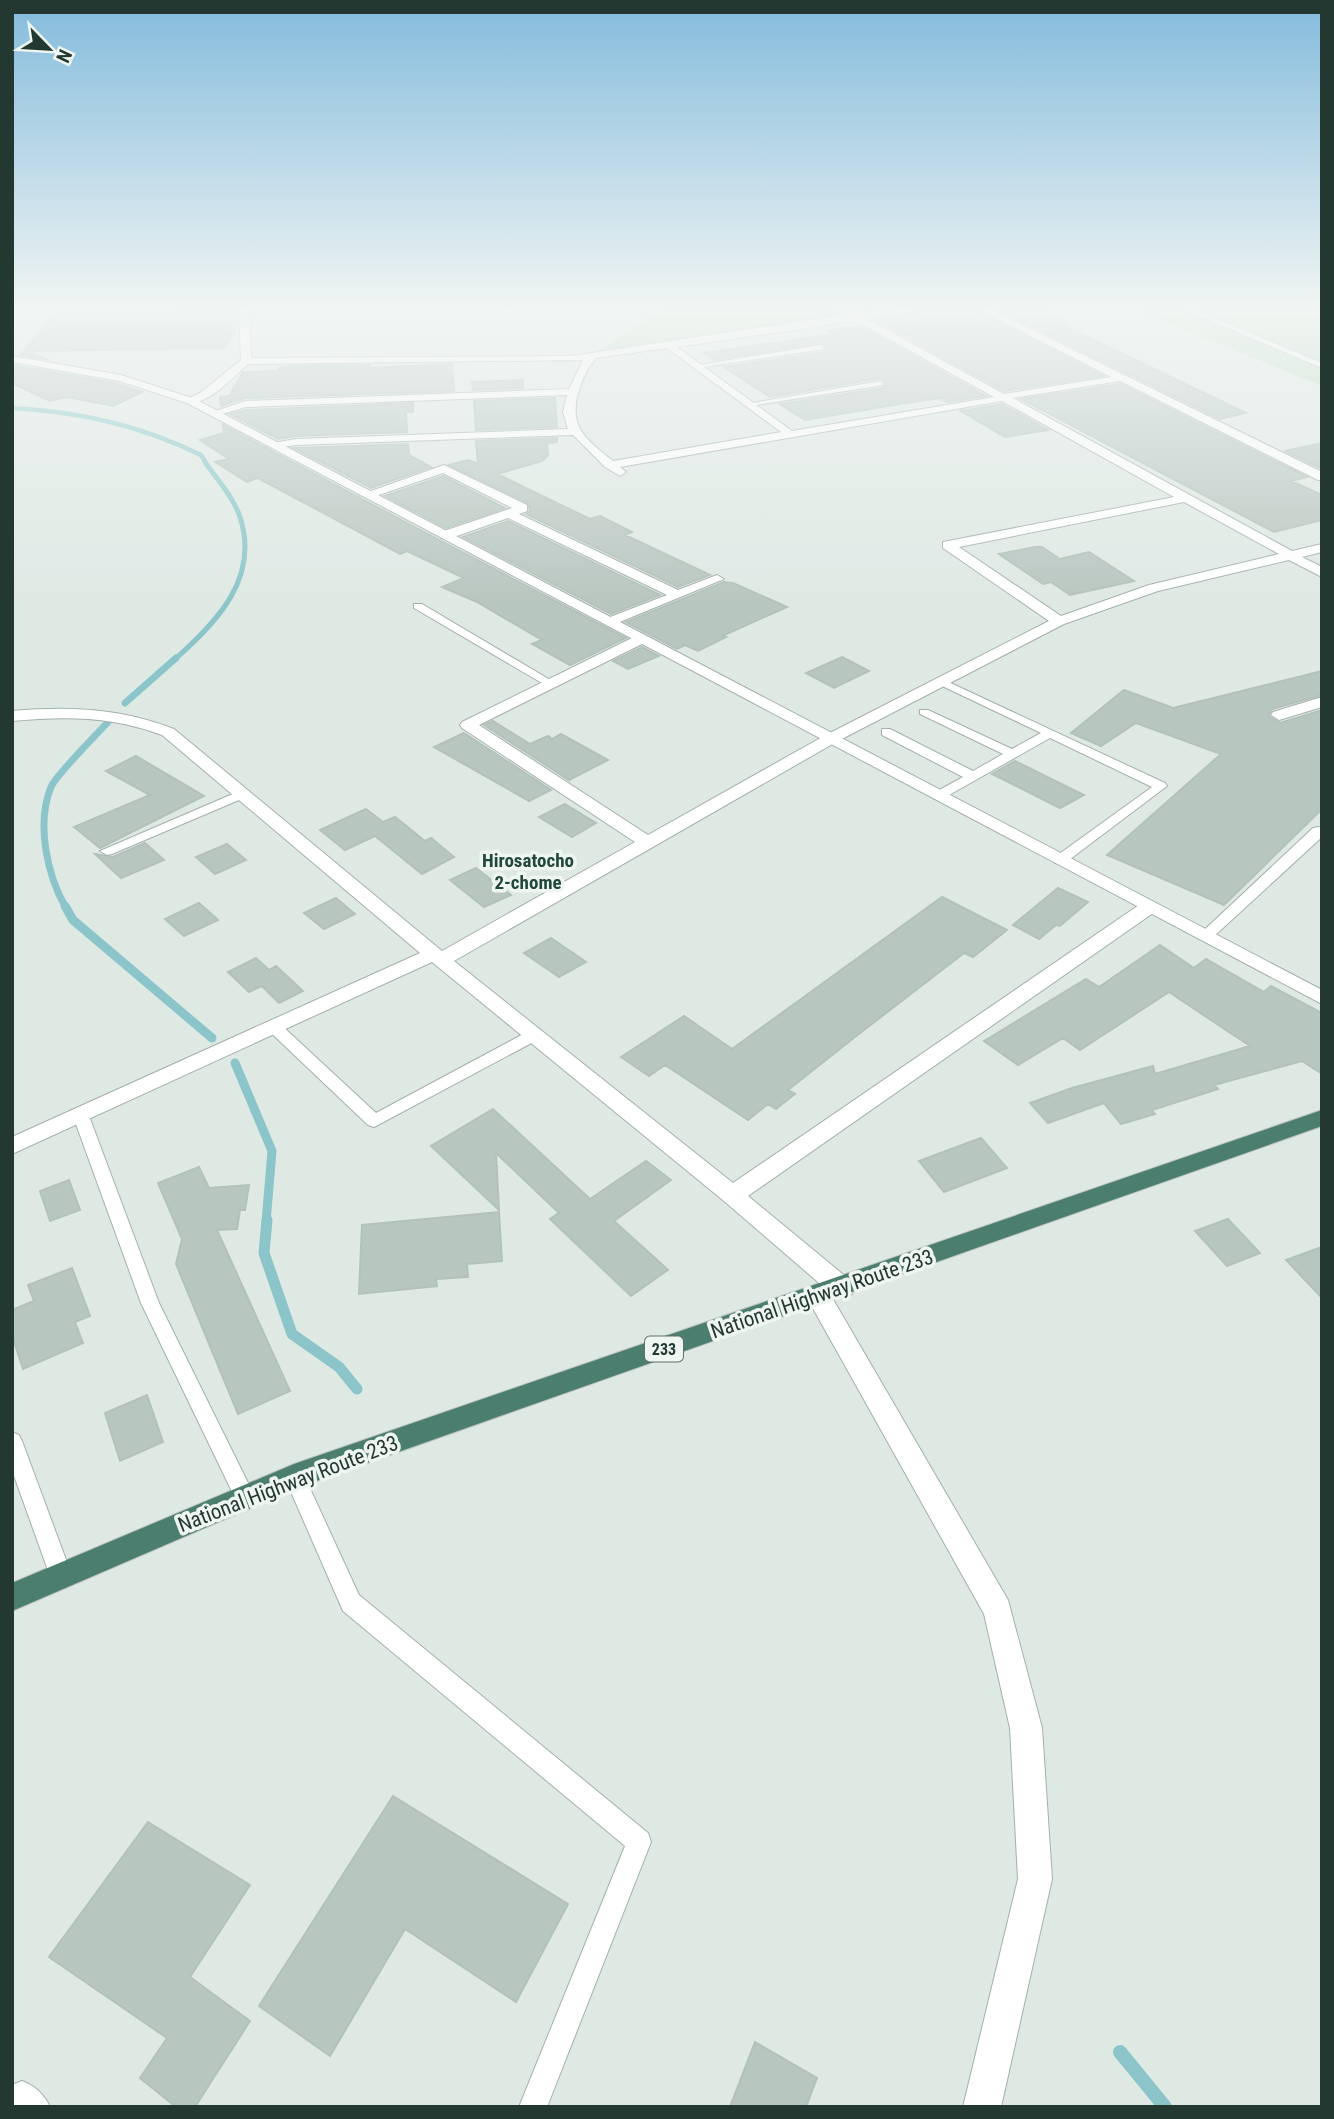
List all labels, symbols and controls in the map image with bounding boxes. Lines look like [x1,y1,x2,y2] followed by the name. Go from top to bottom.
[14,14,84,84] north arrow
[51,46,77,66] text: N
[482,849,574,894] district label: Hirosatocho 2-chome
[708,1245,936,1343] street label: National Highway Route 233
[645,1336,683,1362] road number: 233
[175,1431,401,1537] street label: National Highway Route 233

